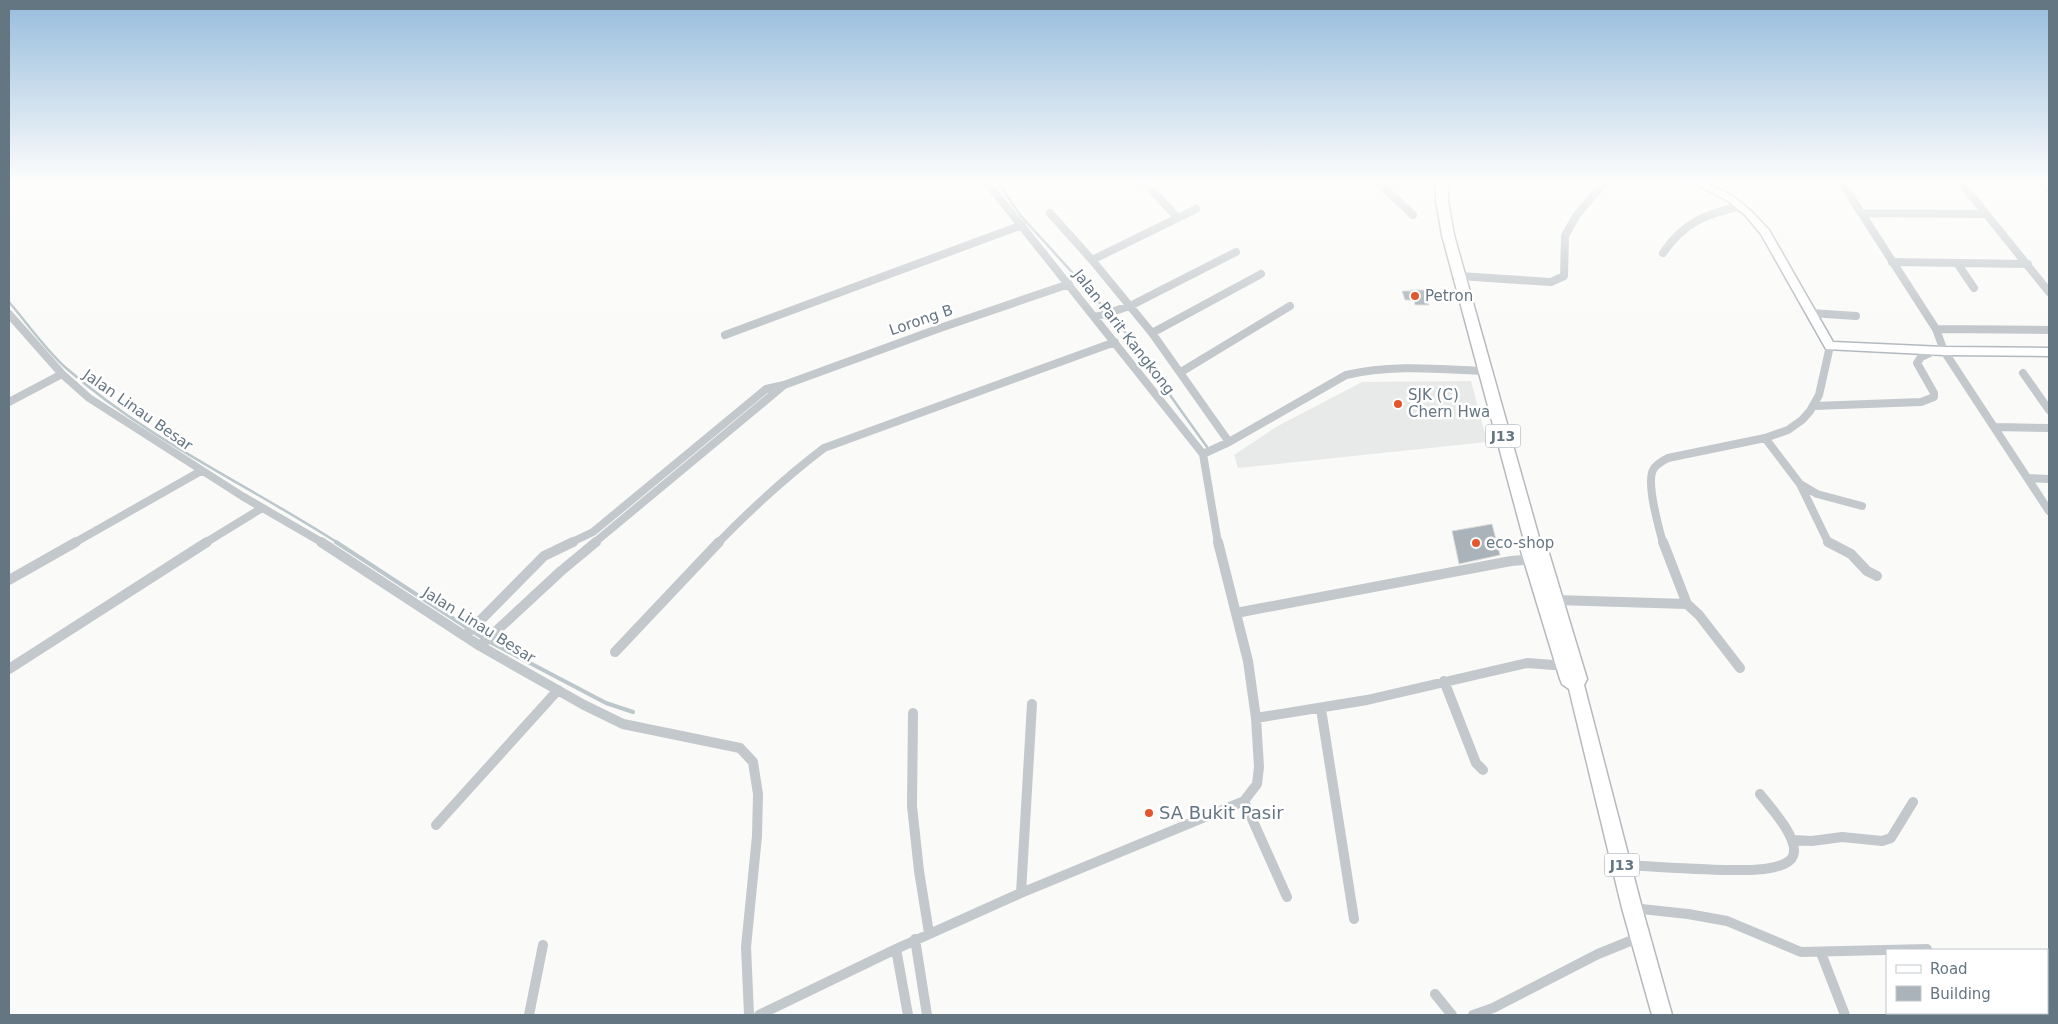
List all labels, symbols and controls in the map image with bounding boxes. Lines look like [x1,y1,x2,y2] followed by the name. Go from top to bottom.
[1069,265,1178,398] street label: Jalan Parit Kangkong
[1425,287,1473,305] place label: Petron
[1409,290,1421,302] marker: Petron
[887,301,955,339] street label: Lorong B
[79,365,197,455] street label: Jalan Linau Besar
[1408,386,1490,421] place label: SJK (C) Chern Hwa
[1392,398,1404,410] marker: SJK (C) Chern Hwa
[1486,424,1520,448] road number: J13
[1486,534,1554,552] place label: eco-shop
[1470,537,1482,549] marker: eco-shop
[418,583,539,667] street label: Jalan Linau Besar
[1159,802,1284,823] place label: SA Bukit Pasir
[1143,807,1155,819] marker: SA Bukit Pasir
[1604,854,1640,876] road number: J13
[1886,949,2048,1014] legend
[1930,960,1968,978] text: Road
[1930,985,1991,1003] text: Building

